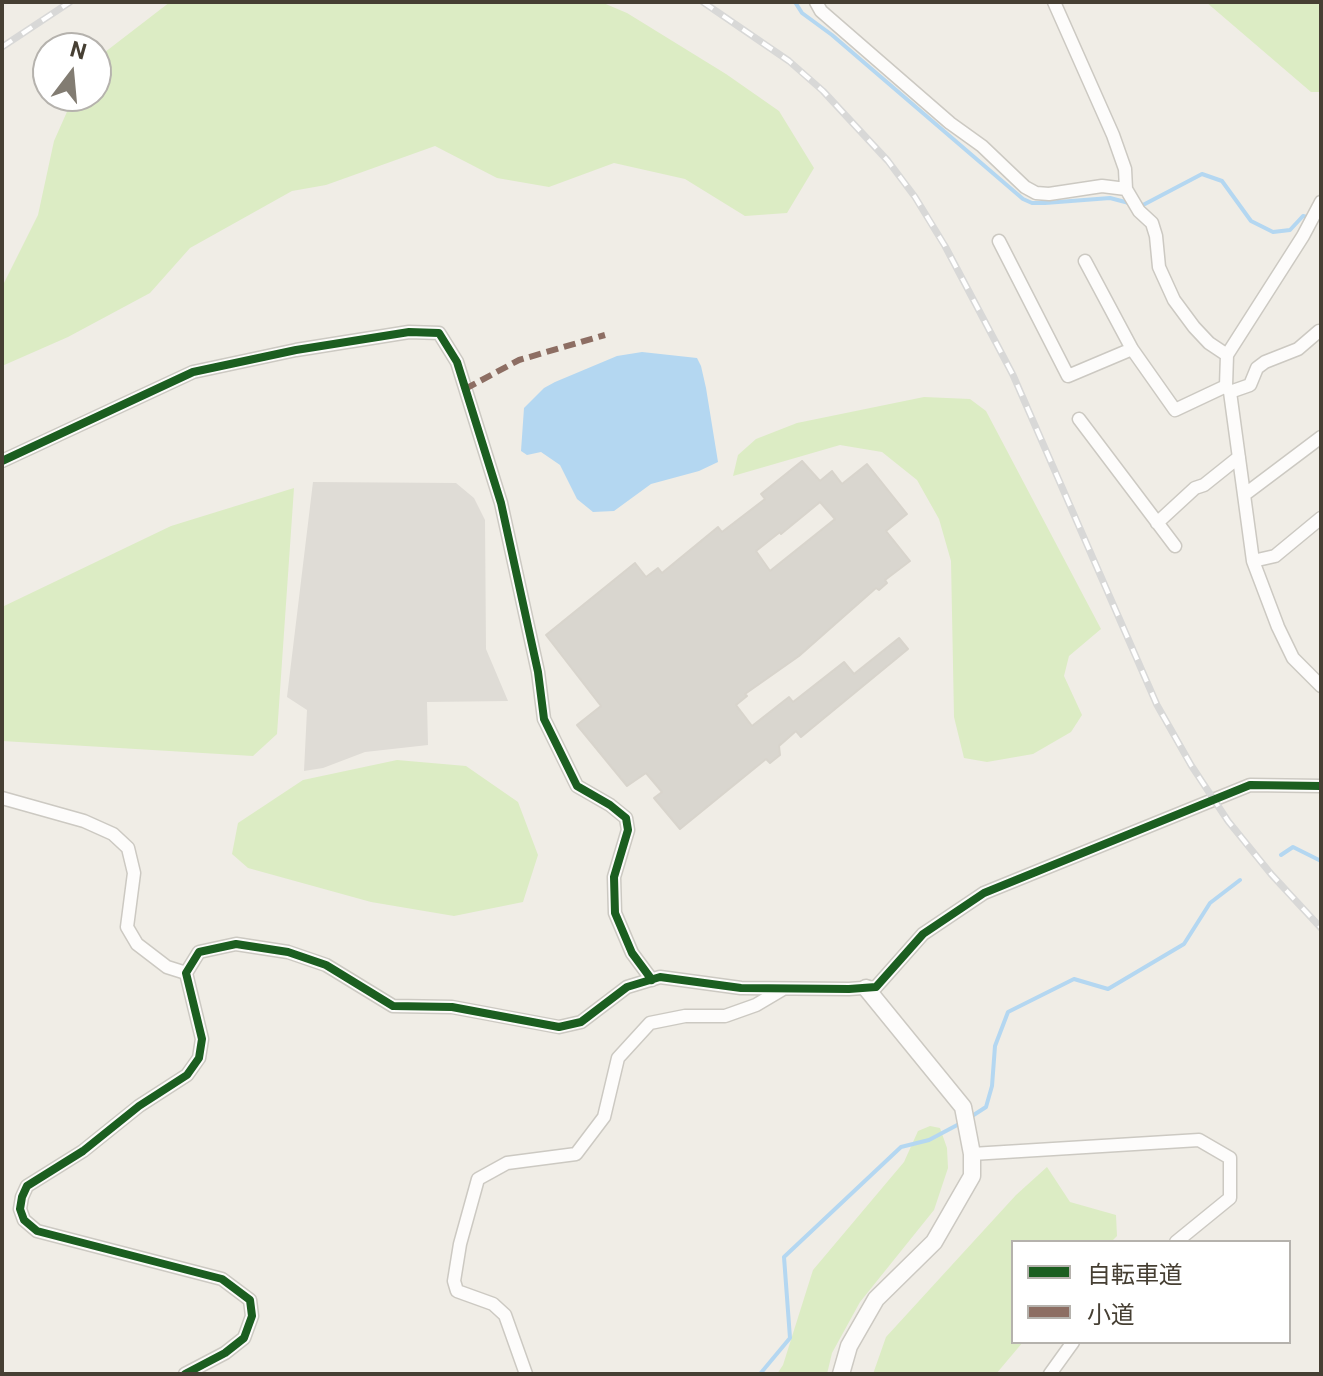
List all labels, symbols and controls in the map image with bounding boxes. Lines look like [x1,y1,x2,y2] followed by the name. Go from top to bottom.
[32,32,112,112] north arrow
[67,36,89,65] text: N
[1011,1240,1291,1344] legend
[1087,1261,1183,1289] text: 自転車道
[1087,1301,1135,1329] text: 小道

